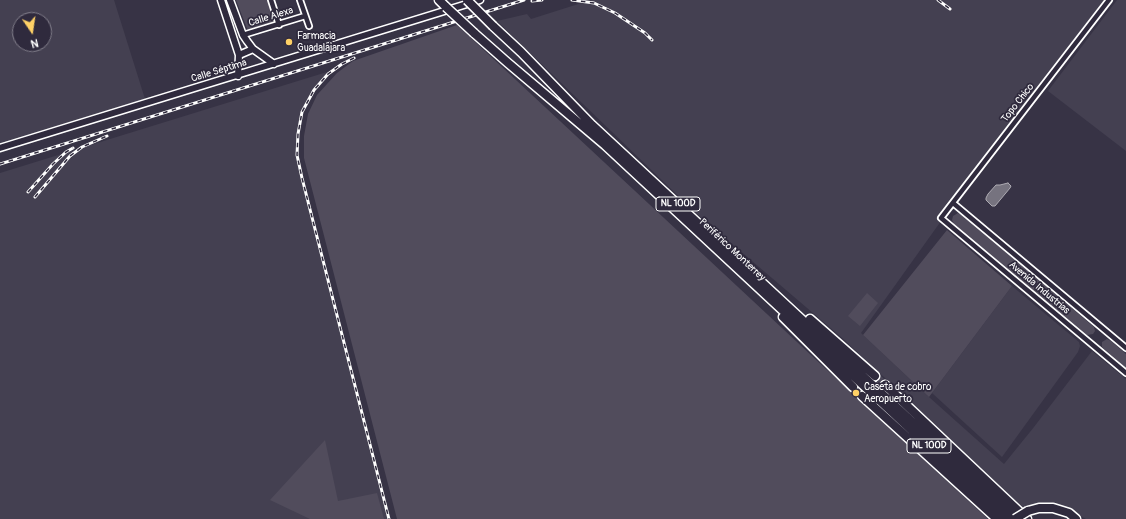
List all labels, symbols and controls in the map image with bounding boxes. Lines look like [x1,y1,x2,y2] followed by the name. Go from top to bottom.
[247,5,295,29] street label: Calle Alexa
[12,12,52,52] north arrow
[297,30,345,54] place label: Farmacia Guadalajara
[30,36,40,50] text: N
[284,37,294,47] marker: Farmacia Guadalajara
[190,57,248,85] street label: Calle Séptima
[999,81,1037,125] street label: Topo Chico
[656,197,700,211] road number: NL 100D
[696,216,768,284] street label: Periférico Monterrey
[1006,259,1072,317] street label: Avenida Industrias
[864,381,931,404] place label: Caseta de cobro Aeropuerto
[851,388,861,398] marker: Caseta de cobro Aeropuerto
[907,439,951,453] road number: NL 100D

